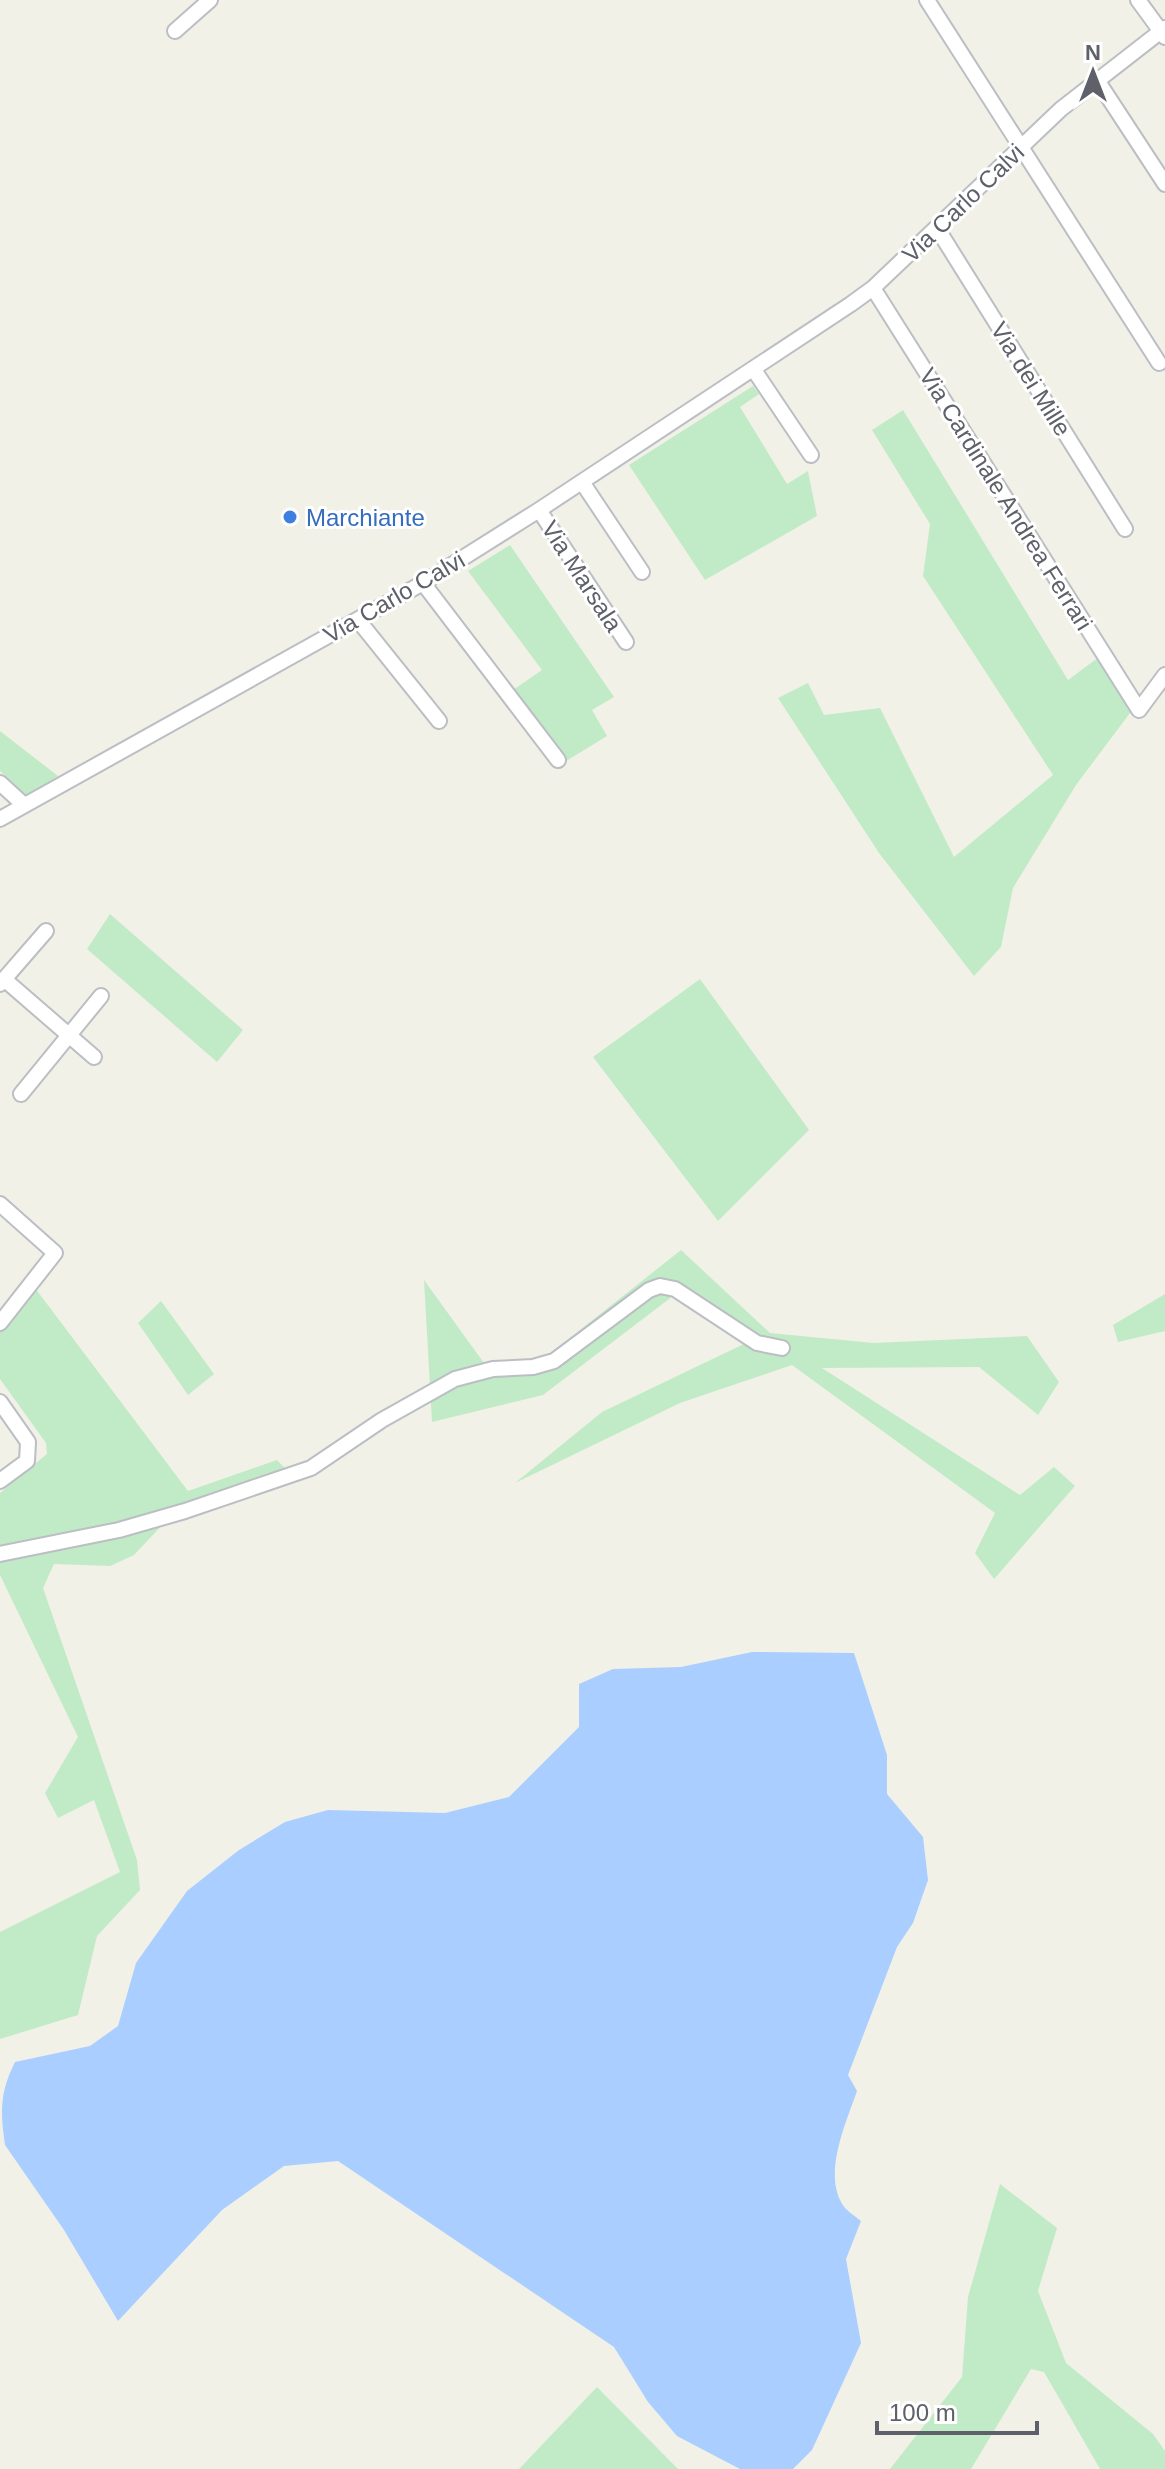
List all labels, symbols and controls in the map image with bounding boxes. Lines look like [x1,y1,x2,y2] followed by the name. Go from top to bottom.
[1053,32,1133,112] north arrow
[1085,40,1101,65] text: N
[897,138,1029,268] street label: Via Carlo Calvi
[985,317,1077,441] street label: Via dei Mille
[914,363,1098,635] street label: Via Cardinale Andrea Ferrari
[306,504,425,531] place label: Marchiante
[281,508,299,526] marker: Marchiante
[536,516,628,637] street label: Via Marsala
[319,546,469,648] street label: Via Carlo Calvi
[877,2385,1037,2435] scale bar
[889,2399,956,2426] text: 100 m

